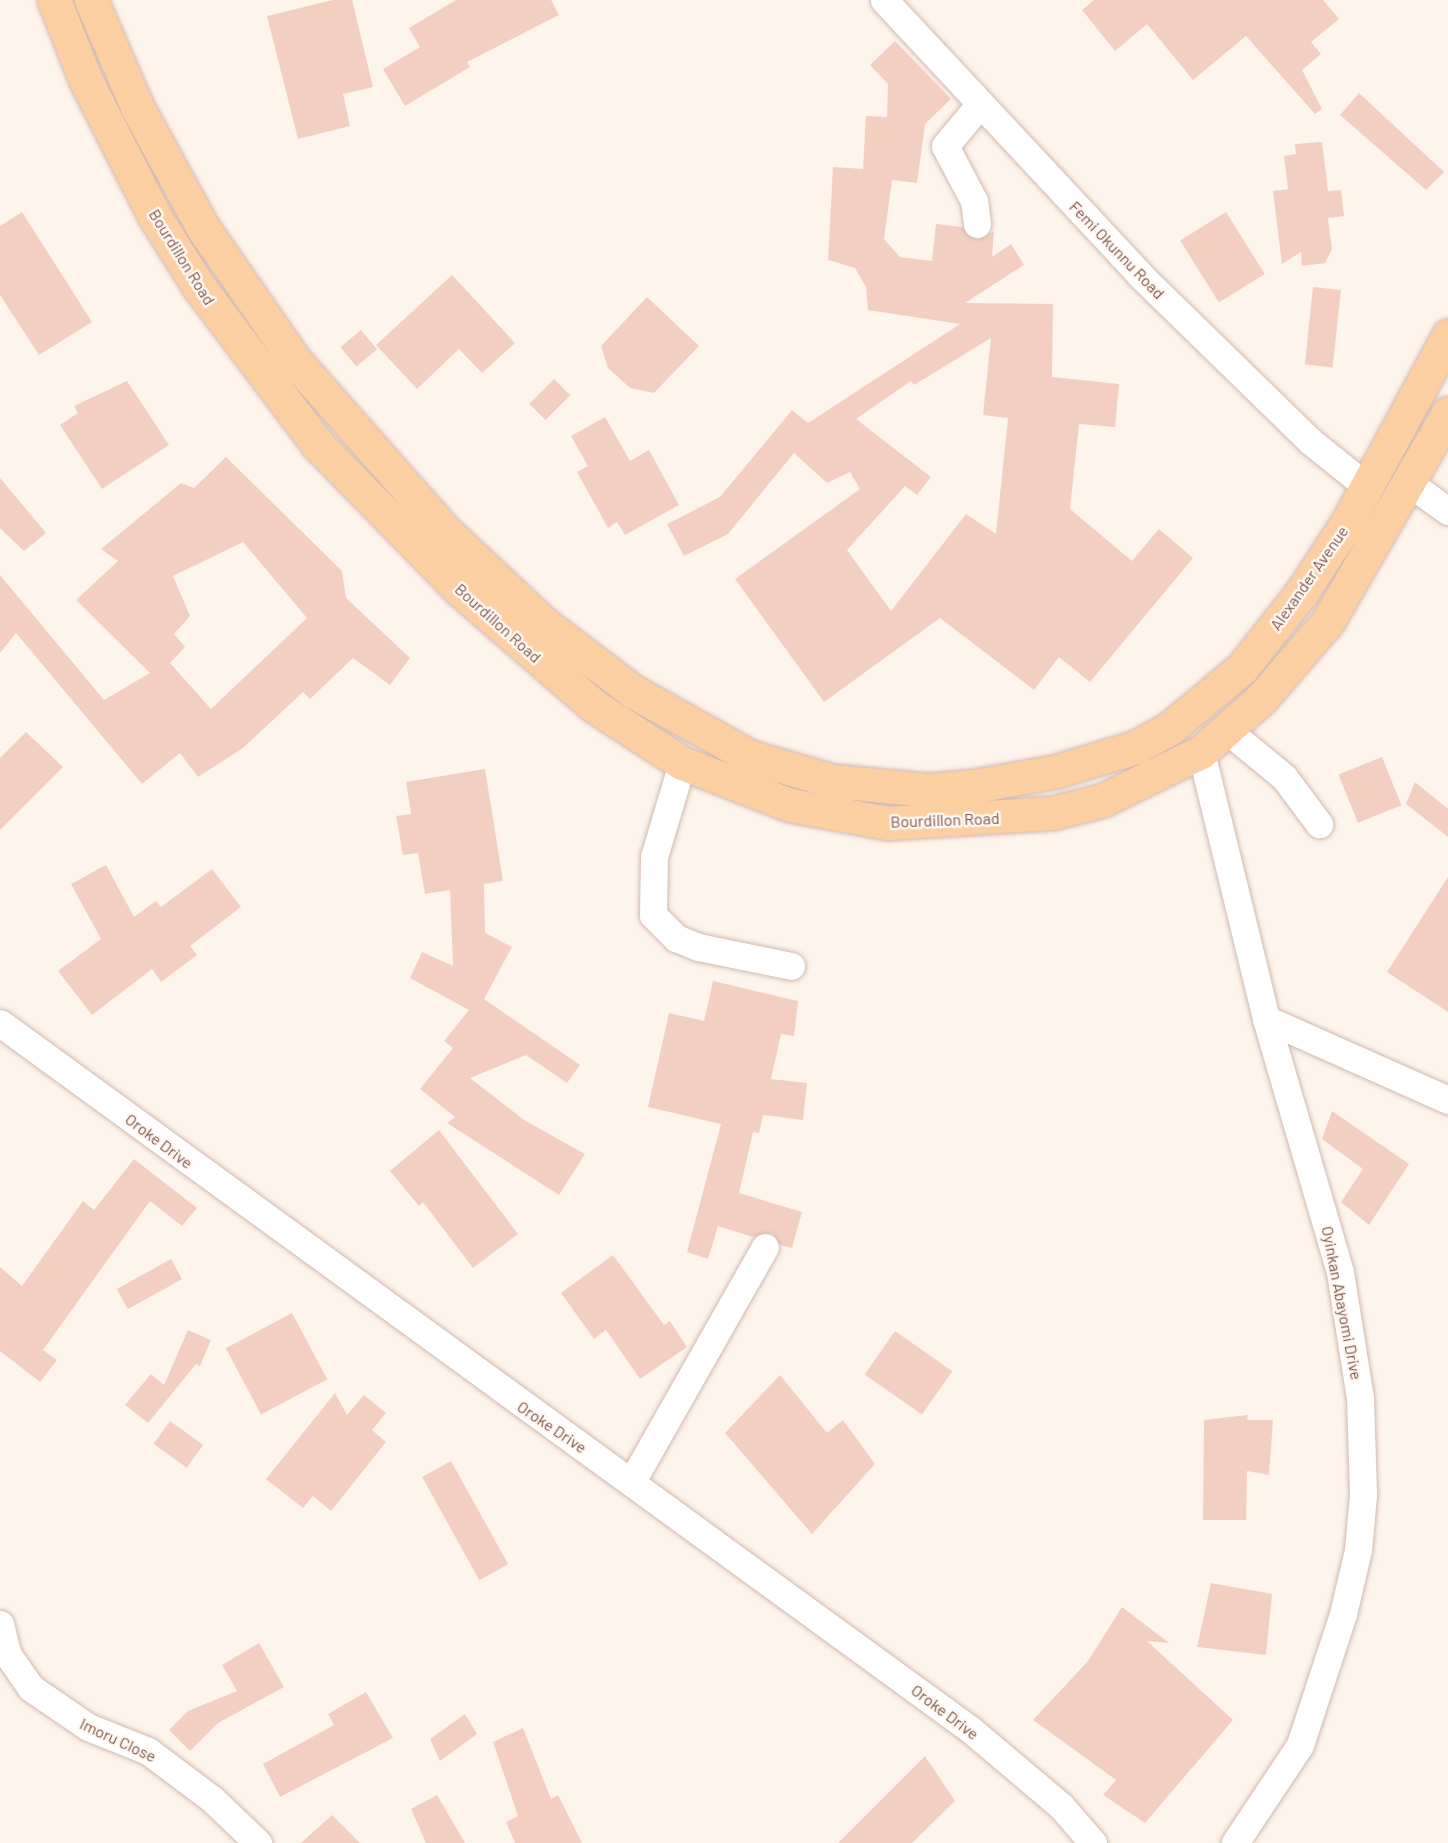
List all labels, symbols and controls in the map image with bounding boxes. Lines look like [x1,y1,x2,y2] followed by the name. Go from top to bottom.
[1065,197,1169,303] street label: Femi Okunnu Road
[145,206,219,308] street label: Bourdillon Road
[1266,522,1352,634] street label: Alexander Avenue
[451,579,545,667] street label: Bourdillon Road
[890,809,1000,831] street label: Bourdillon Road
[121,1109,197,1173] street label: Oroke Drive
[1318,1224,1366,1382] street label: Oyinkan Abayomi Drive
[514,1397,590,1457] street label: Oroke Drive
[907,1680,983,1744] street label: Oroke Drive
[77,1714,159,1766] street label: Imoru Close

